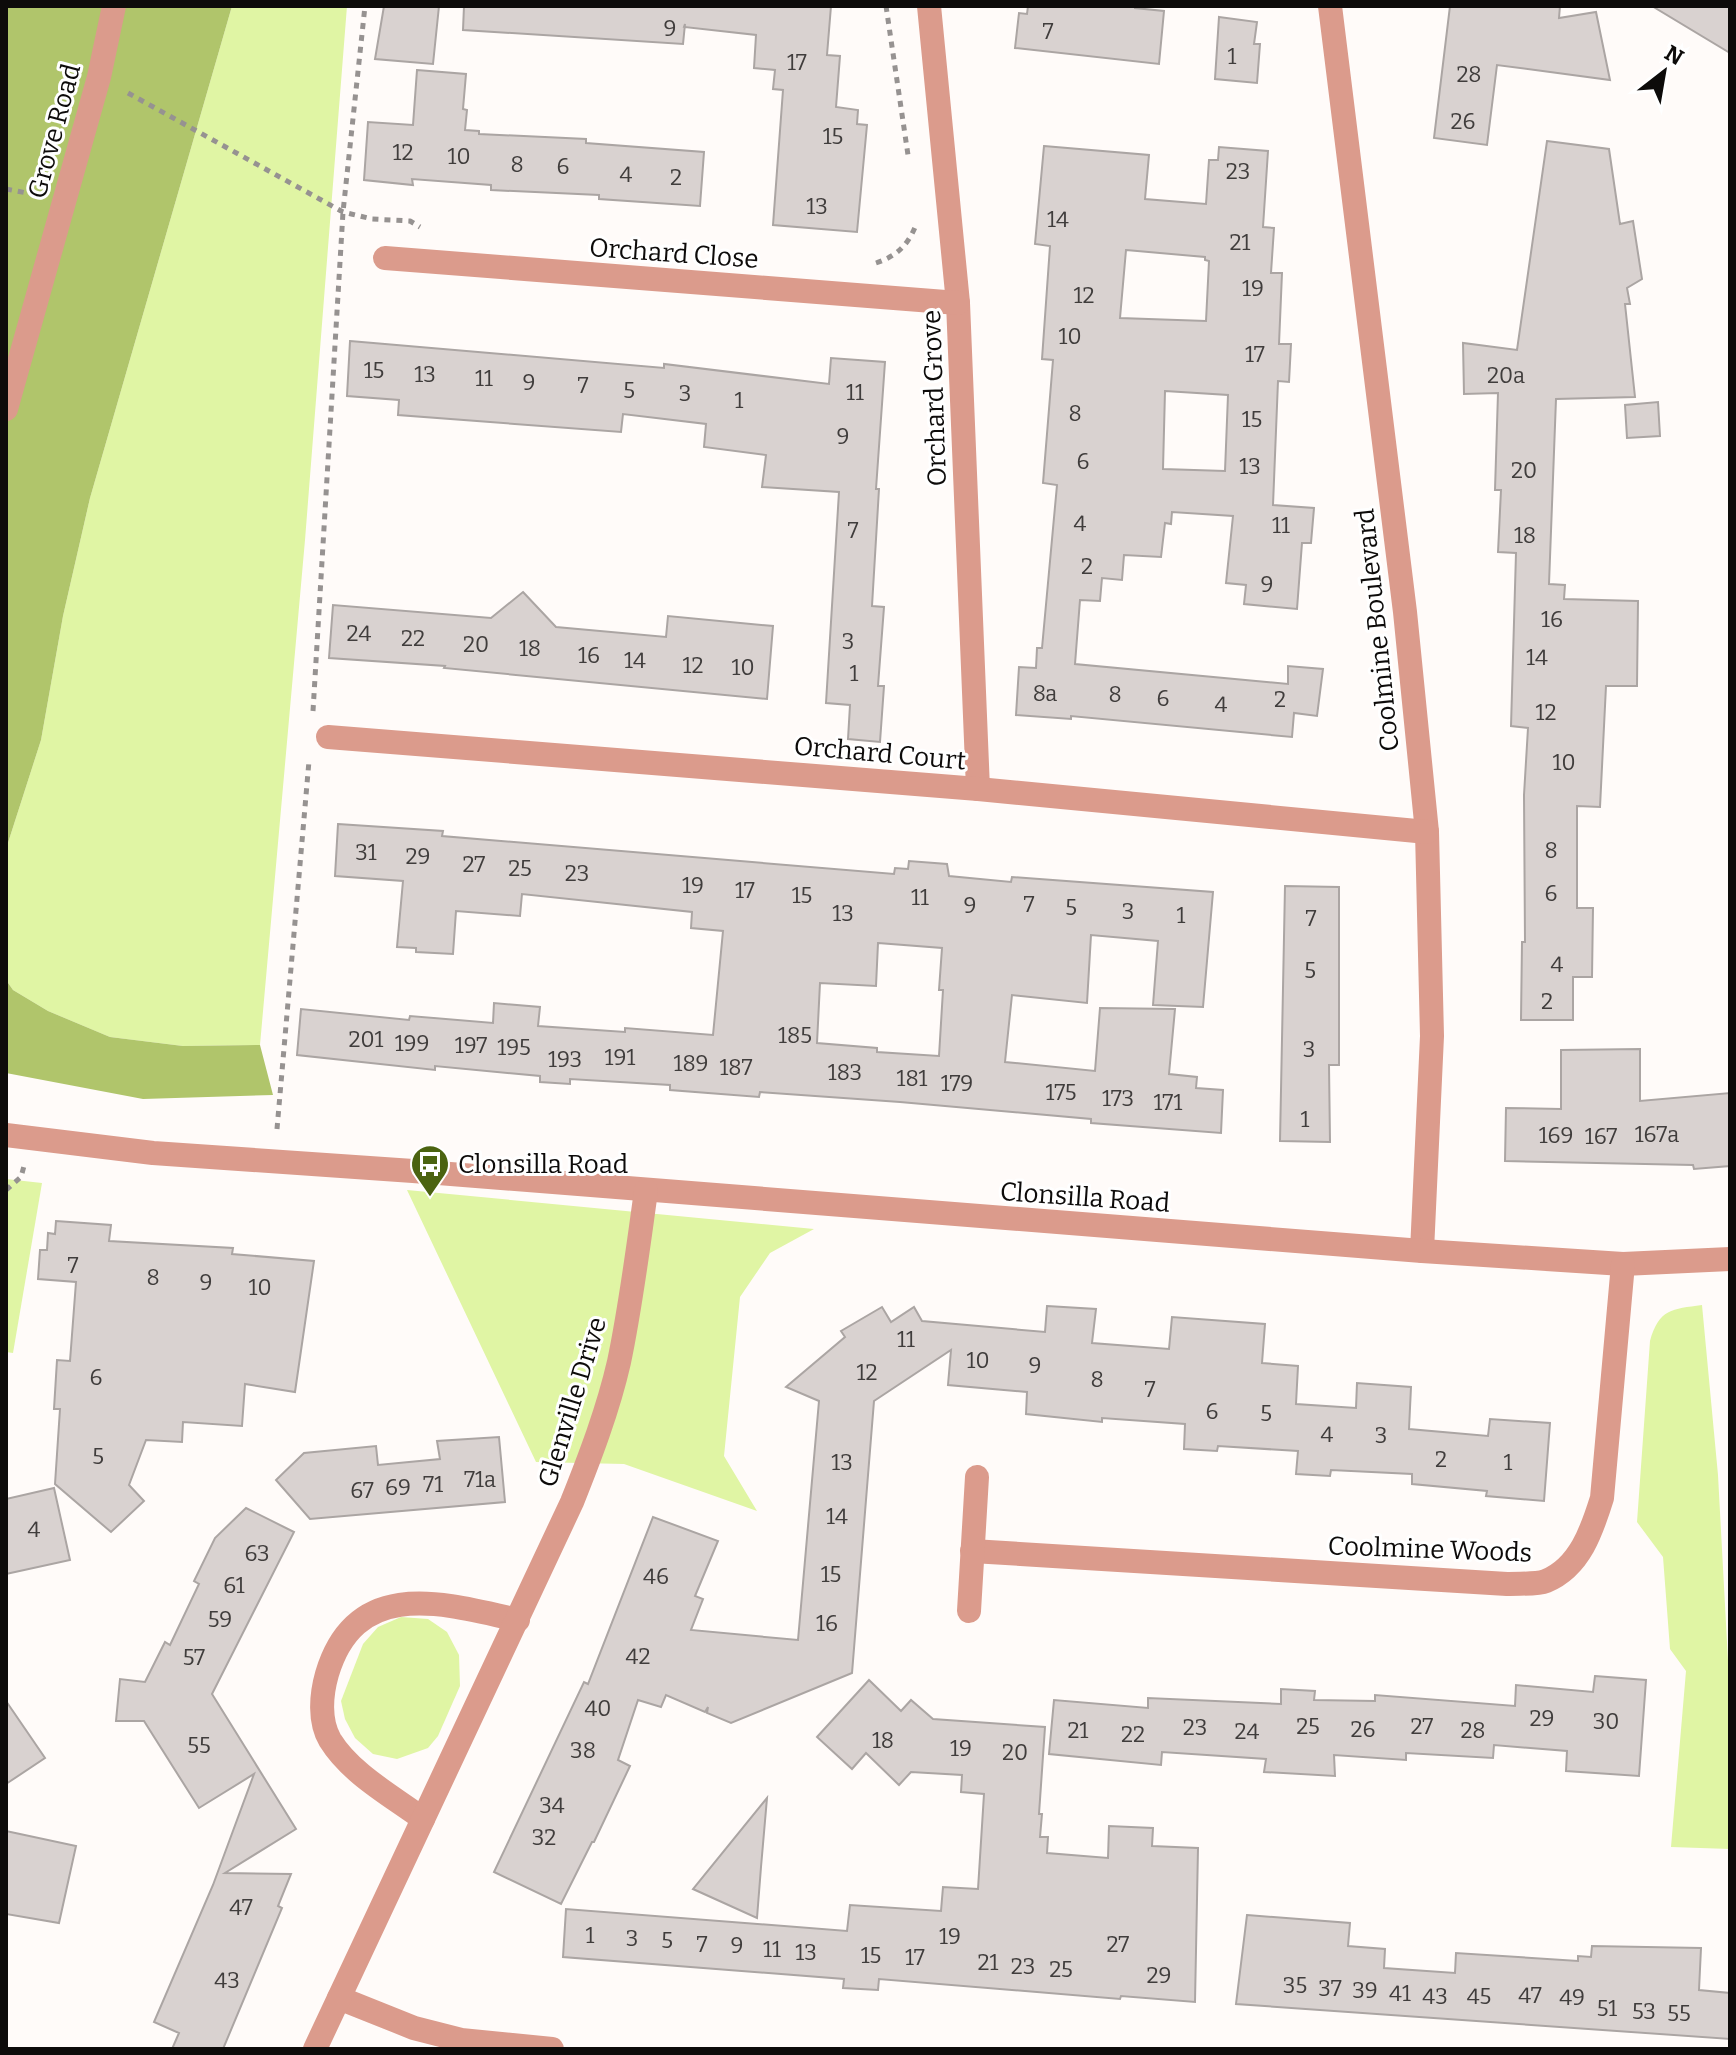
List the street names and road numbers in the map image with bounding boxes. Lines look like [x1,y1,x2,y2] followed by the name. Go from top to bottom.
[22,60,87,202] street label: Grove Road
[588,232,760,275] street label: Orchard Close
[916,309,953,487] street label: Orchard Grove
[1349,507,1406,753] street label: Coolmine Boulevard
[793,731,968,777] street label: Orchard Court
[999,1176,1171,1219] street label: Clonsilla Road
[532,1313,613,1491] street label: Glenville Drive
[1327,1530,1533,1569] street label: Coolmine Woods

